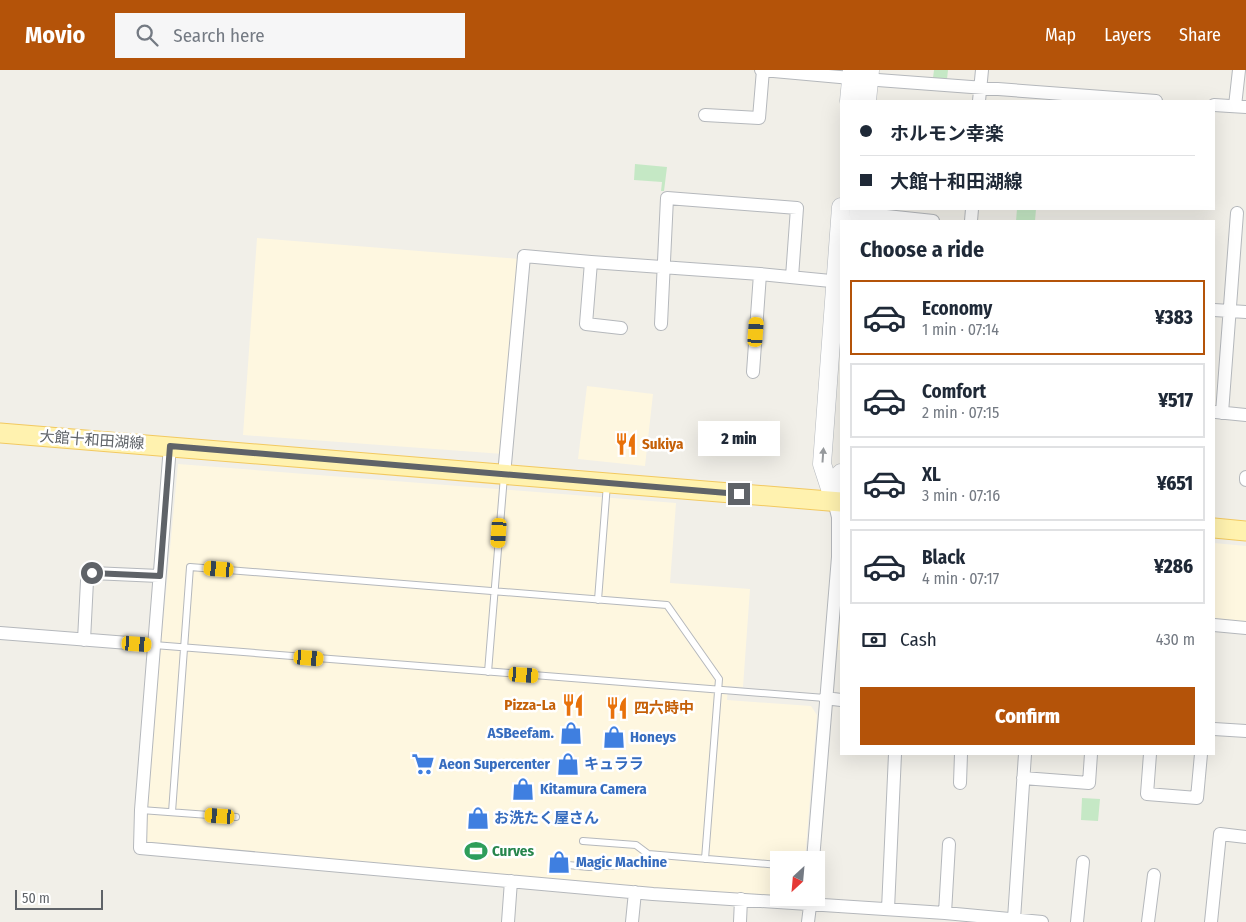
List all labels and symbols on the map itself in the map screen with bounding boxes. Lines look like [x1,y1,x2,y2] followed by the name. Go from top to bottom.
[747,317,764,347] car
[698,422,780,456] callout: 2 min
[39,427,145,453] street label: 大館十和田湖線
[613,431,639,457] restaurant icon: Sukiya
[642,435,684,453] place label: Sukiya
[819,446,827,462] one-way arrow
[728,483,750,505] route end
[490,518,507,548] car
[203,560,234,578] car
[81,562,103,584] route start
[121,635,152,653] car
[293,649,324,667] car
[508,666,539,684] car
[560,692,586,718] restaurant icon: Pizza-La
[604,695,630,721] restaurant icon: 四六時中
[504,696,557,714] place label: Pizza-La
[634,699,694,717] place label: 四六時中
[558,720,584,746] shop icon: ASBeefam.
[487,724,555,742] place label: ASBeefam.
[601,724,627,750] shop icon: Honeys
[630,728,676,746] place label: Honeys
[410,751,436,777] supermarket icon: Aeon Supercenter
[555,751,581,777] shop icon: キュララ
[438,755,550,773] place label: Aeon Supercenter
[584,755,644,773] place label: キュララ
[510,776,536,802] shop icon: Kitamura Camera
[540,780,647,798] place label: Kitamura Camera
[465,805,491,831] shop icon: お洗たく屋さん
[204,807,235,825] car
[494,809,599,827] place label: お洗たく屋さん
[463,838,489,864] sports icon: Curves
[492,842,534,860] place label: Curves
[546,849,572,875] shop icon: Magic Machine
[770,851,825,906] north arrow
[576,853,668,871] place label: Magic Machine
[15,887,102,910] scale bar

